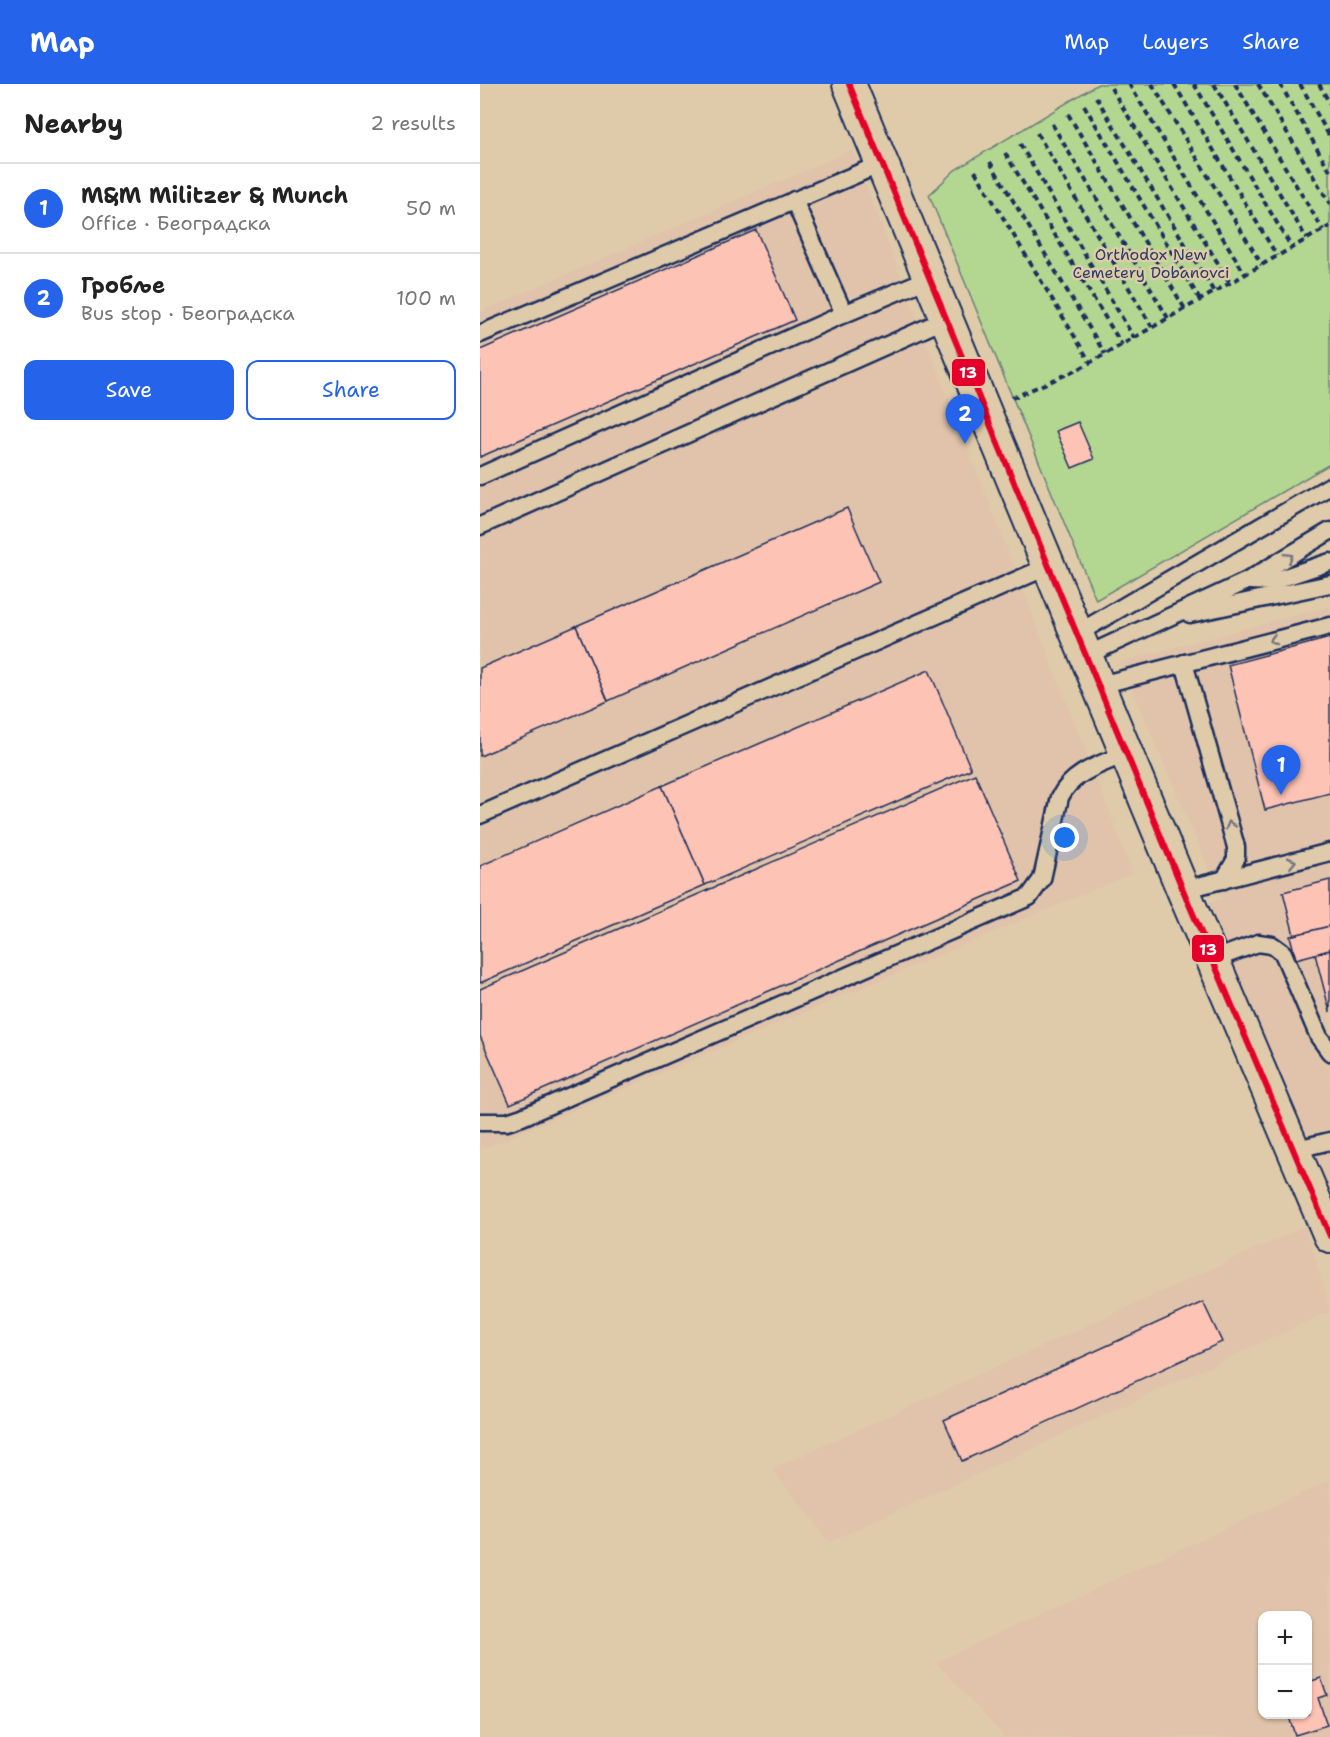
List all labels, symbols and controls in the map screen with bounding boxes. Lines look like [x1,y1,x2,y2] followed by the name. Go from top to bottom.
[30,23,95,61] text: Map
[1064,28,1109,56] text: Map
[1142,28,1209,56] text: Layers
[1242,28,1300,56] text: Share
[24,106,123,141] text: Nearby
[370,110,456,136] text: 2 results
[81,181,348,210] text: M&M Militzer & Munch
[39,195,48,221] text: 1
[406,195,456,221] text: 50 m
[81,210,270,236] text: Office · Београдска
[1072,244,1230,283] park label: Orthodox New Cemetery Dobanovci
[81,271,165,300] text: Гробље
[37,285,51,311] text: 2
[396,285,456,311] text: 100 m
[81,300,295,326] text: Bus stop · Београдска
[951,358,986,387] line badge: 13
[24,360,234,420] button: Save
[246,360,456,420] button: Share
[959,362,977,383] text: 13
[946,394,984,444] pin: 2
[1283,552,1293,564] one-way arrow
[1269,633,1279,646] one-way arrow
[1262,746,1300,795] pin: 1
[1225,821,1237,831] one-way arrow
[1050,823,1079,852] your location
[1286,856,1296,869] one-way arrow
[1191,934,1225,963] line badge: 13
[1199,939,1217,960] text: 13
[1258,1611,1312,1719] map controls
[1258,1611,1312,1665] button: +
[1258,1665,1312,1719] button: −

